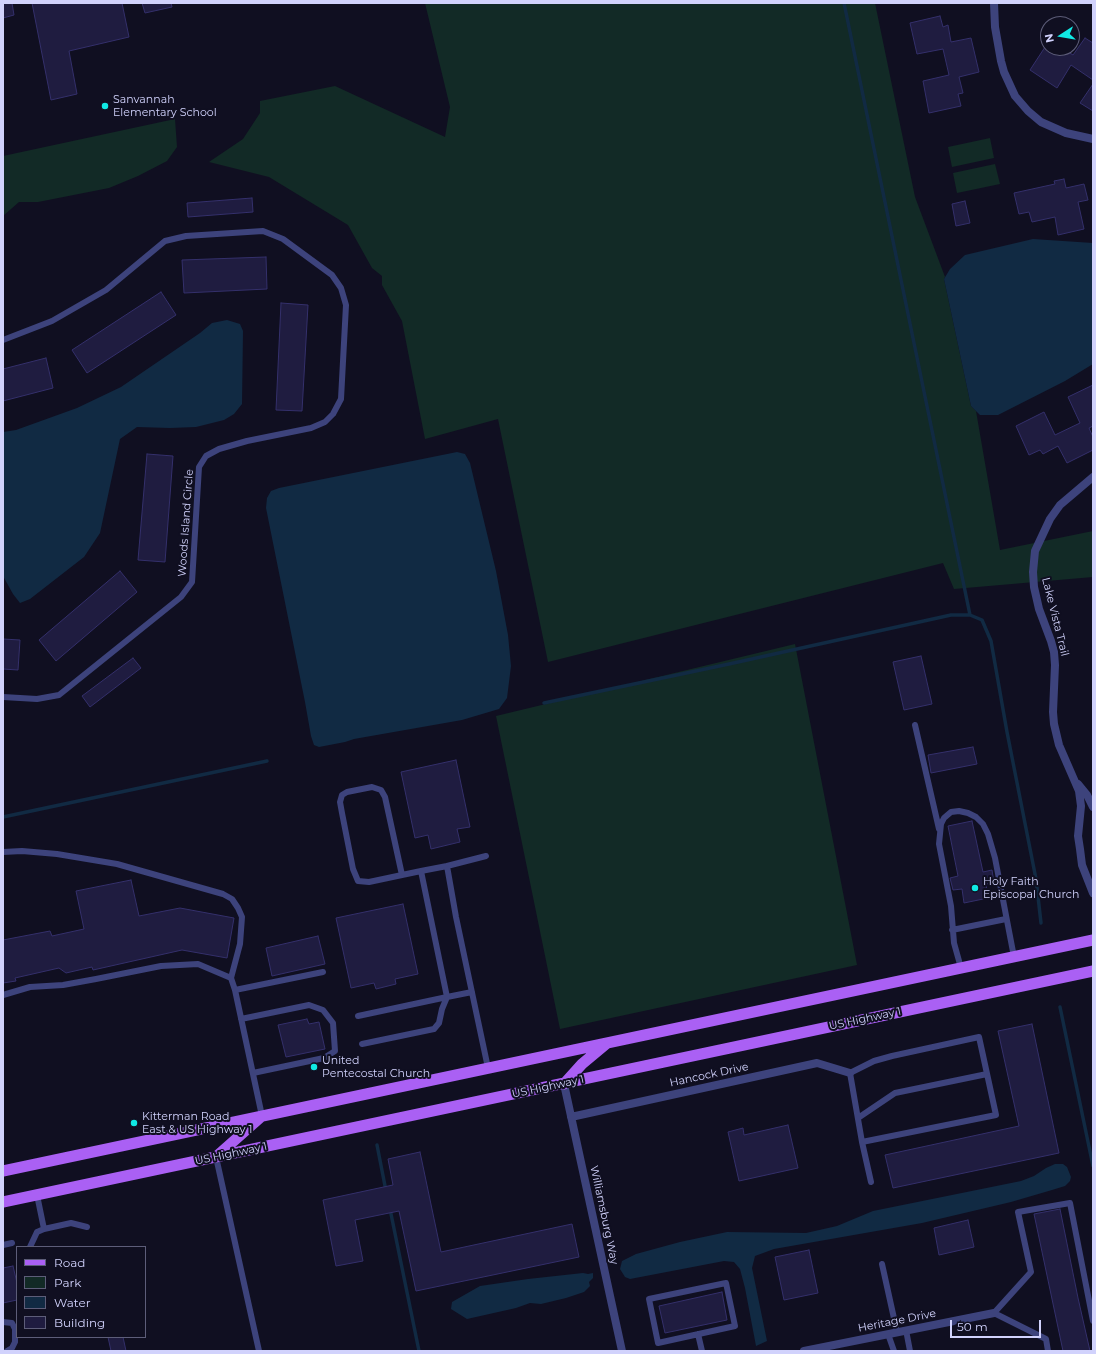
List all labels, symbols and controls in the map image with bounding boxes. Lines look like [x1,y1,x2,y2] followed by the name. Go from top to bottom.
[1040,16,1080,56] north arrow
[1041,32,1057,44] text: N
[113,93,217,119] place label: Sanvannah Elementary School
[100,101,110,111] marker: Sanvannah Elementary School
[176,469,196,577] street label: Woods Island Circle
[1039,576,1071,658] street label: Lake Vista Trail
[983,875,1079,901] place label: Holy Faith Episcopal Church
[970,883,980,893] marker: Holy Faith Episcopal Church
[828,1005,902,1033] street label: US Highway 1
[322,1054,430,1080] place label: United Pentecostal Church
[668,1060,750,1090] street label: Hancock Drive
[309,1062,319,1072] marker: United Pentecostal Church
[511,1073,585,1101] street label: US Highway 1
[142,1110,252,1136] place label: Kitterman Road East & US Highway 1
[129,1118,139,1128] marker: Kitterman Road East & US Highway 1
[194,1140,268,1168] street label: US Highway 1
[587,1164,621,1266] street label: Williamsburg Way
[16,1246,146,1338] legend
[54,1255,85,1270] text: Road
[54,1275,81,1290] text: Park
[54,1295,90,1310] text: Water
[857,1307,937,1335] street label: Heritage Drive
[952,1312,1043,1338] scale bar
[54,1315,105,1330] text: Building
[957,1319,988,1334] text: 50 m

